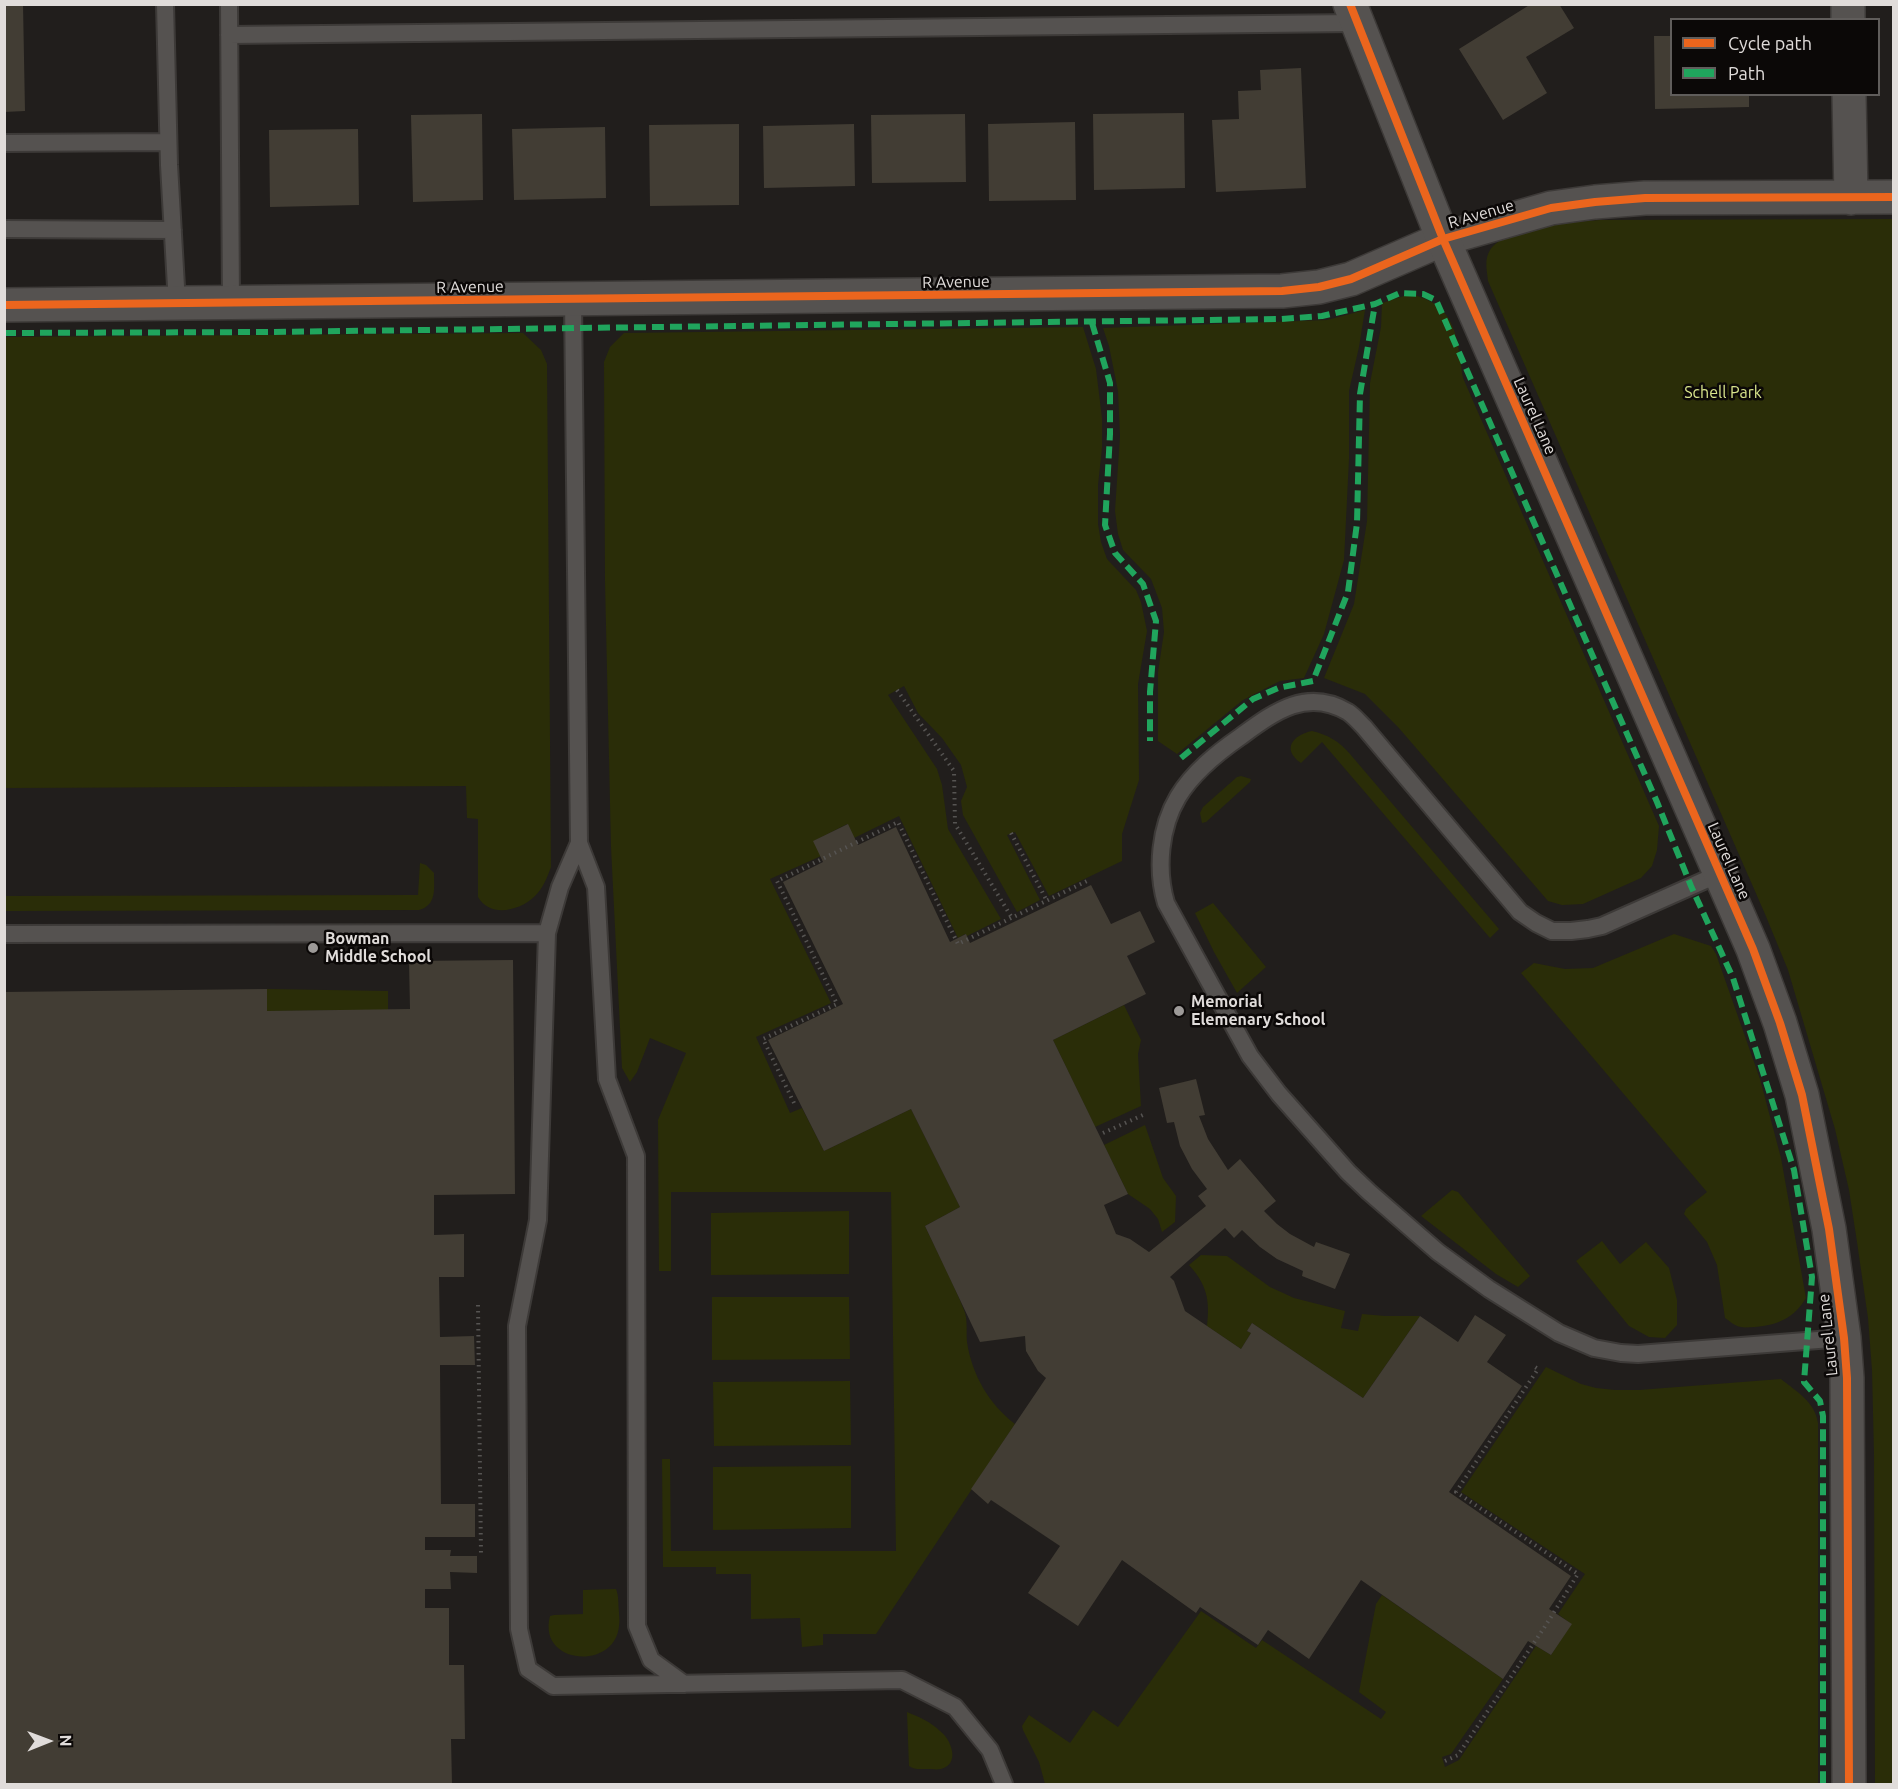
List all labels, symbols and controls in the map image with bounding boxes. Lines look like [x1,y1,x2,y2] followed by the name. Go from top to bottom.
[1670,18,1880,96] legend
[1728,33,1812,53] text: Cycle path
[1728,63,1765,83] text: Path
[1446,195,1516,233] street label: R Avenue
[922,272,990,292] street label: R Avenue
[436,277,504,297] street label: R Avenue
[1509,374,1561,458] street label: Laurel Lane
[1684,383,1762,403] park label: Schell Park
[1703,819,1755,903] street label: Laurel Lane
[325,929,431,967] place label: Bowman Middle School
[306,941,320,955] marker: Bowman Middle School
[1191,992,1325,1030] place label: Memorial Elemenary School
[1172,1004,1186,1018] marker: Memorial Elemenary School
[1814,1293,1842,1377] street label: Laurel Lane
[18,1711,78,1771] north arrow
[57,1735,75,1747] text: N

